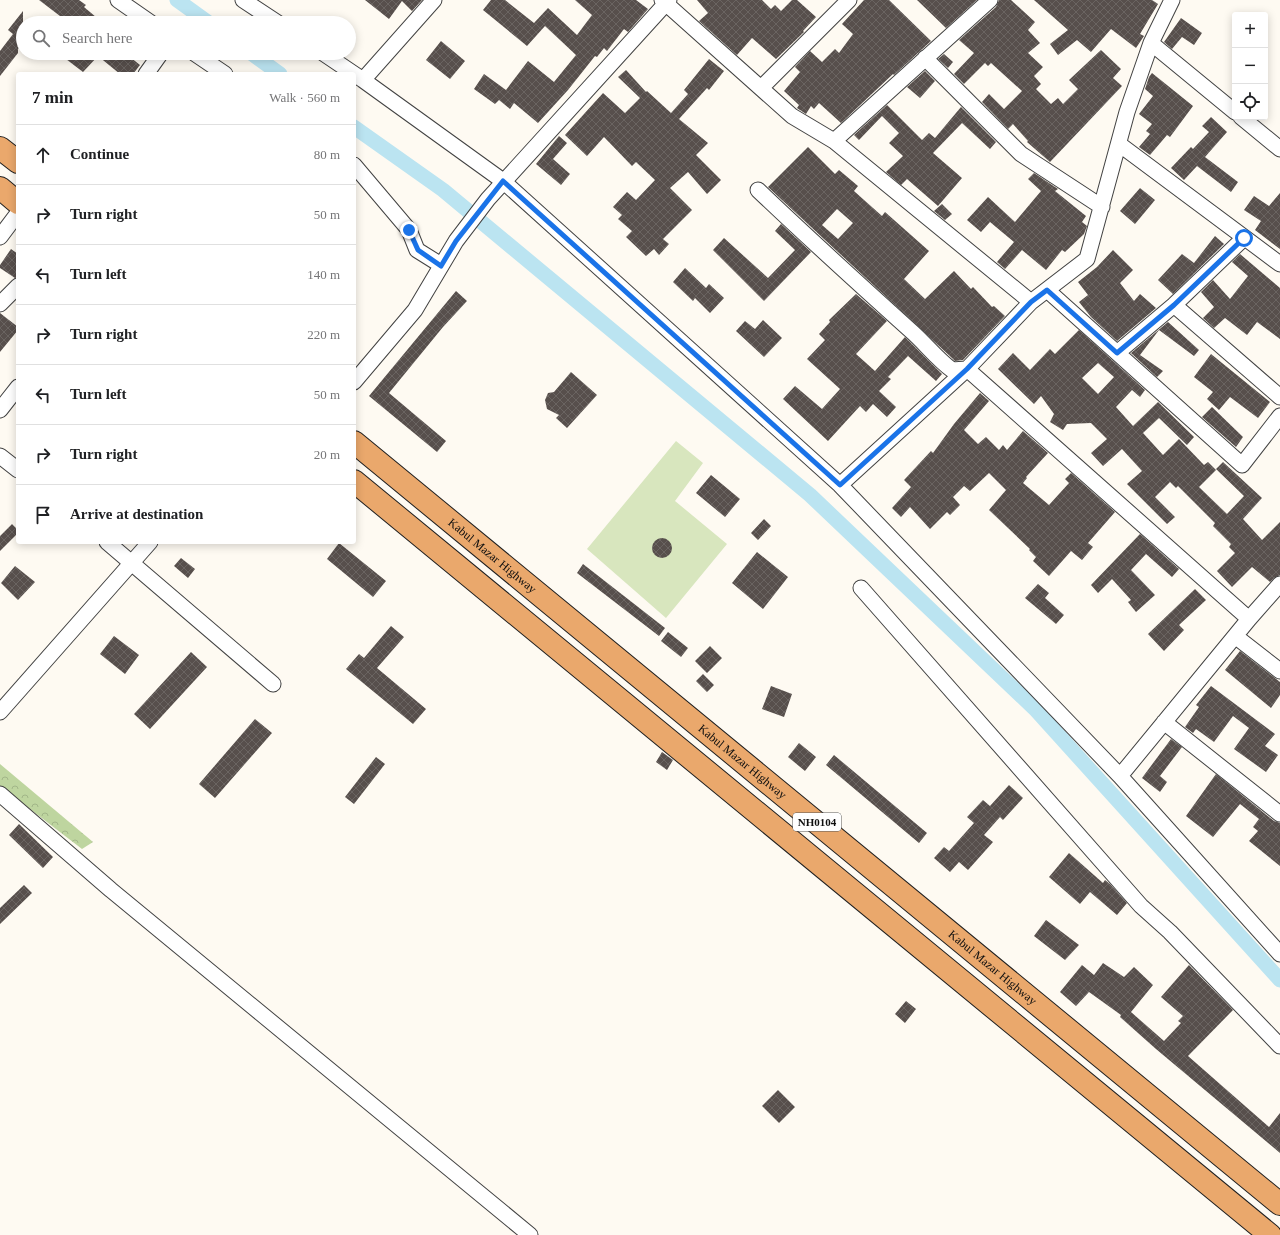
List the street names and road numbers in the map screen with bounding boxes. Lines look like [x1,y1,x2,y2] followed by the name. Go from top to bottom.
[445,515,539,596] street label: Kabul Mazar Highway
[695,721,789,802] street label: Kabul Mazar Highway
[793,813,841,831] road number: NH0104
[946,927,1040,1008] street label: Kabul Mazar Highway

